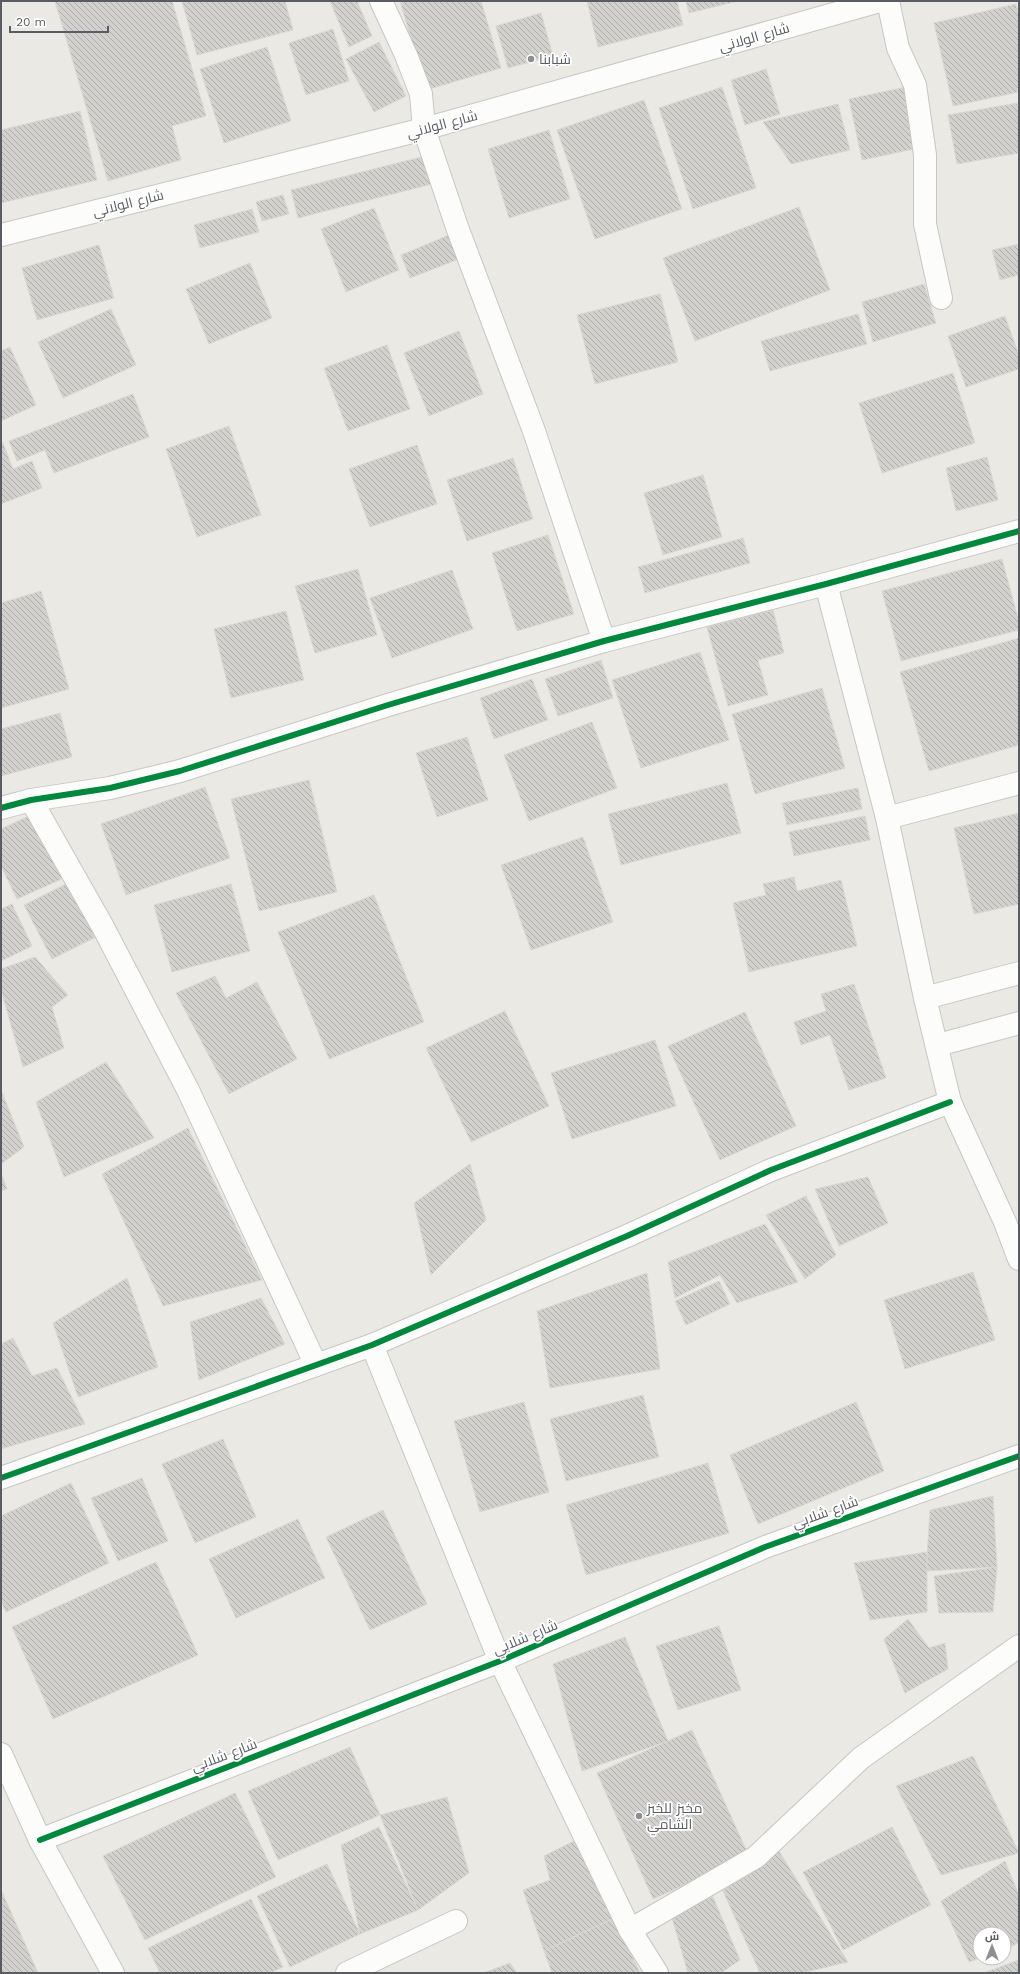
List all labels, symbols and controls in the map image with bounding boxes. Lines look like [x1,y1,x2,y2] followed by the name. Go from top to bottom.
[10,8,108,34] scale bar
[16,15,46,29] text: 20 m
[717,19,792,59] street label: شارع الولاني
[539,51,571,67] place label: شبابنا
[526,54,536,64] marker: شبابنا
[405,107,480,145] street label: شارع الولاني
[91,186,166,223] street label: شارع الولاني
[790,1493,862,1535] street label: شارع شلابي
[490,1616,561,1662] street label: شارع شلابي
[189,1735,261,1779] street label: شارع شلابي
[646,1800,702,1836] place label: مخبز للخبز الشامي
[634,1811,644,1821] marker: مخبز للخبز الشامي
[972,1926,1012,1966] north arrow
[985,1930,999,1943] text: ش

